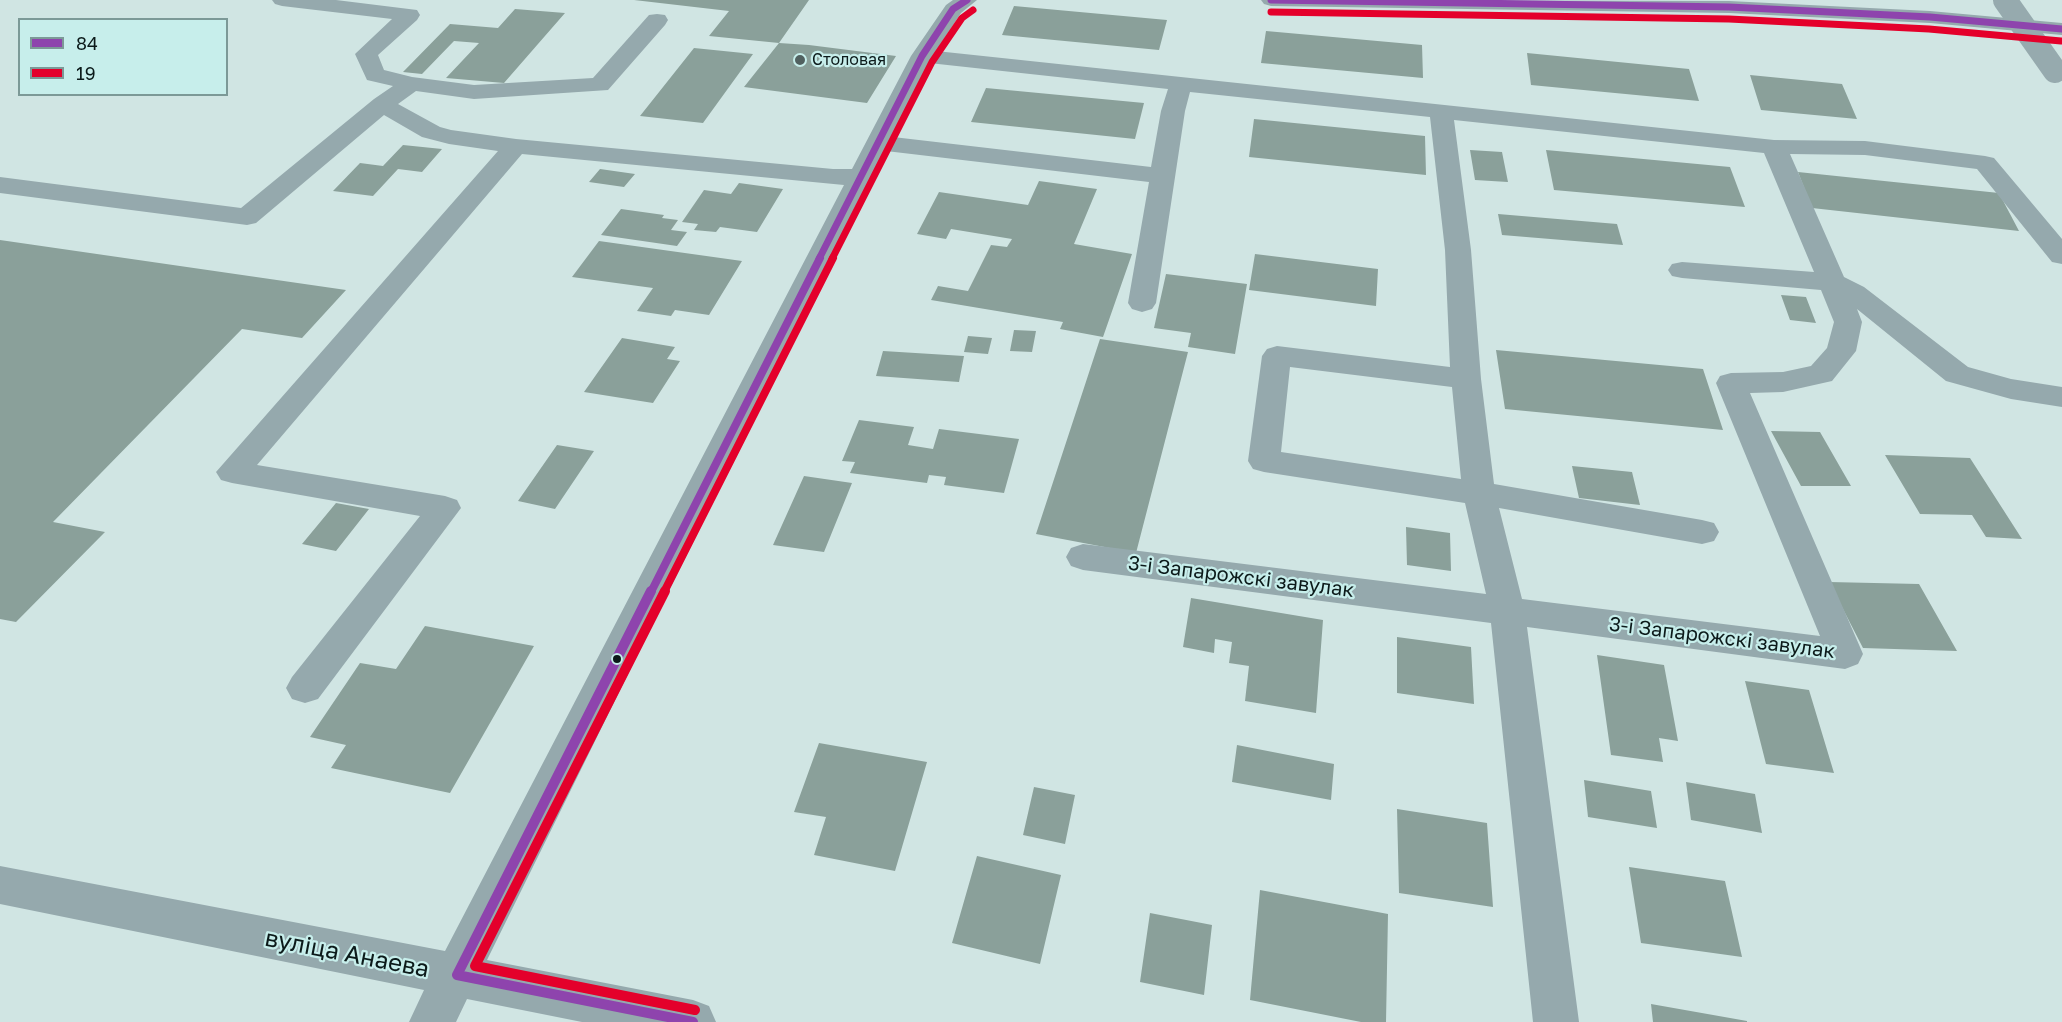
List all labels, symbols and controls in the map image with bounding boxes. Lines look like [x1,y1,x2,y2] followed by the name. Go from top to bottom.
[18,18,228,96] legend
[76,32,98,54] text: 84
[812,50,886,70] place label: Столовая
[793,53,807,67] marker: Столовая
[76,62,96,84] text: 19
[1127,551,1355,603] street label: 3-і Запарожскі завулак
[1608,612,1836,664] street label: 3-і Запарожскі завулак
[611,653,623,665] unlabelled marker
[263,924,431,984] street label: вуліца Анаева

